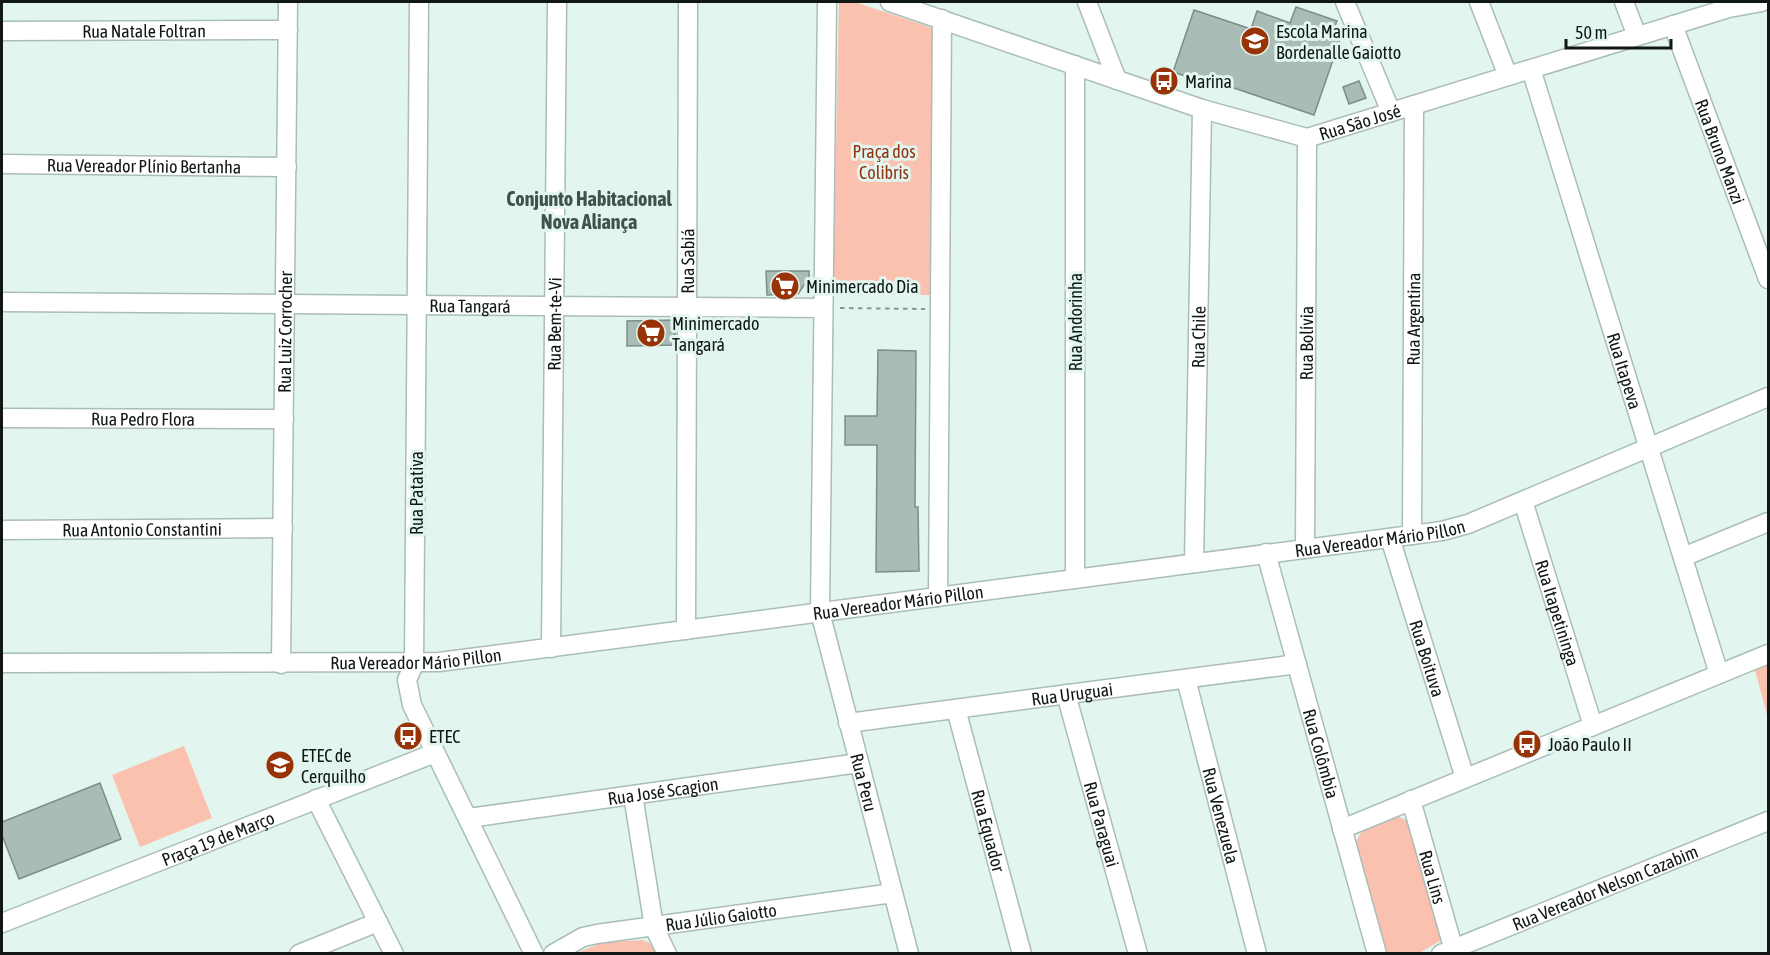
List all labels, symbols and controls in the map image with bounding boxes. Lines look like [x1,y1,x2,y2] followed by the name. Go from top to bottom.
[1566,12,1671,50] scale bar
[82,20,206,41] street label: Rua Natale Foltran
[1276,21,1401,63] place label: Escola Marina Bordenalle Gaiotto
[1575,22,1607,43] text: 50 m
[1239,25,1271,57] school or university icon: Escola Marina Bordenalle Gaiotto
[1148,65,1180,97] bus stop icon: Marina
[1185,71,1232,92] place label: Marina
[1691,96,1749,207] street label: Rua Bruno Manzi
[1316,99,1403,144] street label: Rua São José
[853,141,915,183] park label: Praça dos Colibris
[47,154,241,177] street label: Rua Vereador Plínio Bertanha
[506,187,672,233] district label: Conjunto Habitacional Nova Aliança
[677,228,698,294] street label: Rua Sabiá
[273,270,296,393] street label: Rua Luiz Corrocher
[769,270,801,302] supermarket icon: Minimercado Dia
[1065,273,1086,371] street label: Rua Andorinha
[1402,273,1424,366] street label: Rua Argentina
[806,276,919,297] place label: Minimercado Dia
[543,277,565,371] street label: Rua Bem-te-Vi
[429,295,511,316] street label: Rua Tangará
[1187,306,1209,368] street label: Rua Chile
[1295,306,1317,380] street label: Rua Bolívia
[672,313,760,355] place label: Minimercado Tangará
[635,317,667,349] supermarket icon: Minimercado Tangará
[1603,330,1647,412] street label: Rua Itapeva
[91,408,195,429] street label: Rua Pedro Flora
[406,451,427,535] street label: Rua Patativa
[1294,515,1467,561] street label: Rua Vereador Mário Pillon
[62,518,222,540] street label: Rua Antonio Constantini
[1531,557,1584,668] street label: Rua Itapetininga
[812,581,985,624] street label: Rua Vereador Mário Pillon
[1406,617,1449,699] street label: Rua Boituva
[330,643,503,673] street label: Rua Vereador Mário Pillon
[1030,678,1114,709] street label: Rua Uruguai
[1299,706,1344,801] street label: Rua Colômbia
[392,720,424,752] bus stop icon: ETEC
[429,726,460,747] place label: ETEC
[1511,728,1543,760] bus stop icon: João Paulo II
[1548,734,1632,755] place label: João Paulo II
[301,745,366,787] place label: ETEC de Cerquilho
[264,749,296,781] school or university icon: ETEC de Cerquilho
[847,751,882,814] street label: Rua Peru
[1199,765,1244,866] street label: Rua Venezuela
[606,772,720,809] street label: Rua José Scagion
[1080,779,1124,869] street label: Rua Paraguai
[968,787,1010,875] street label: Rua Equador
[159,807,277,870] street label: Praça 19 de Março
[1509,840,1701,934] street label: Rua Vereador Nelson Cazabim
[1415,848,1451,906] street label: Rua Lins
[664,899,778,935] street label: Rua Júlio Gaiotto

